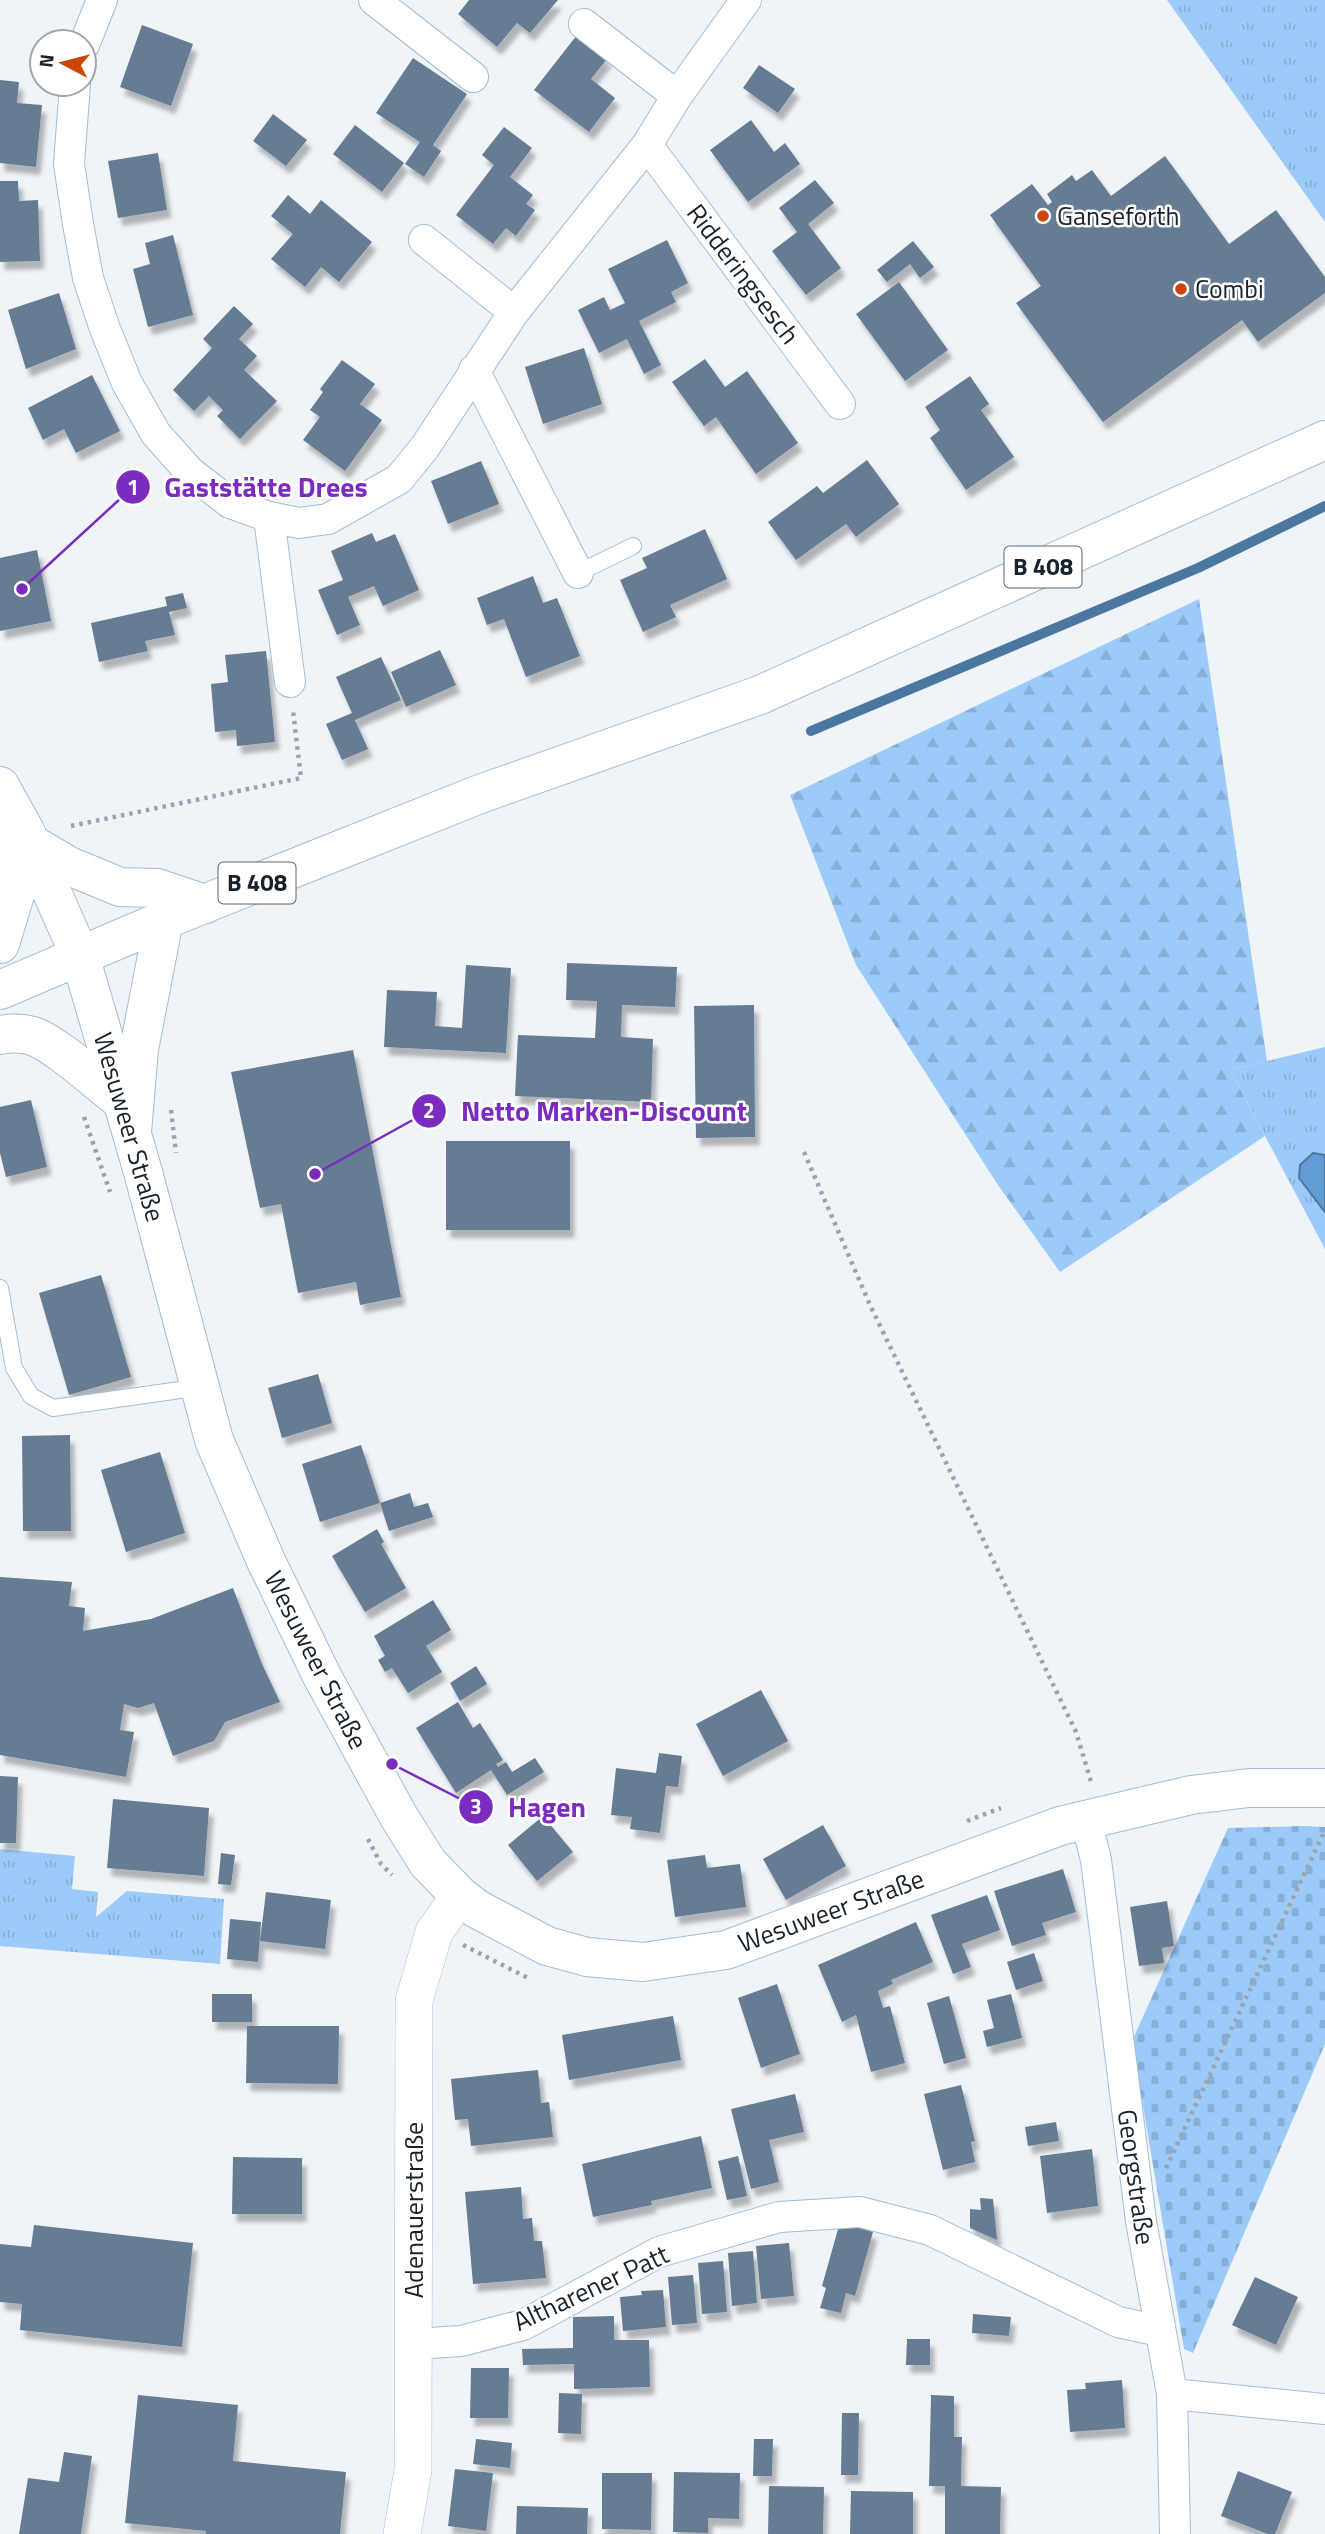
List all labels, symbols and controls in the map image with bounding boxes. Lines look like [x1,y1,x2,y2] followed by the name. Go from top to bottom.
[28,28,98,98] north arrow
[30,53,61,69] text: N
[678,195,809,352] street label: Ridderingsesch
[1057,196,1179,235] place label: Ganseforth
[1035,208,1051,224] marker: Ganseforth
[1195,269,1264,308] place label: Combi
[1173,281,1189,297] marker: Combi
[115,463,382,512] callout: Gaststätte Drees
[164,465,368,508] text: Gaststätte Drees
[127,471,139,503] text: 1
[1004,546,1082,588] road number: B 408
[218,862,296,903] road number: B 408
[84,1028,175,1226] street label: Wesuweer Straße
[412,1086,761,1135] callout: Netto Marken-Discount
[461,1089,747,1132] text: Netto Marken-Discount
[423,1094,435,1126] text: 2
[255,1564,378,1756] street label: Wesuweer Straße
[459,1782,600,1831] callout: Hagen
[508,1785,586,1828] text: Hagen
[470,1790,482,1822] text: 3
[732,1859,929,1962] street label: Wesuweer Straße
[1108,2107,1165,2247] street label: Georgstraße
[394,2122,433,2298] street label: Adenauerstraße
[506,2234,675,2341] street label: Altharener Patt

